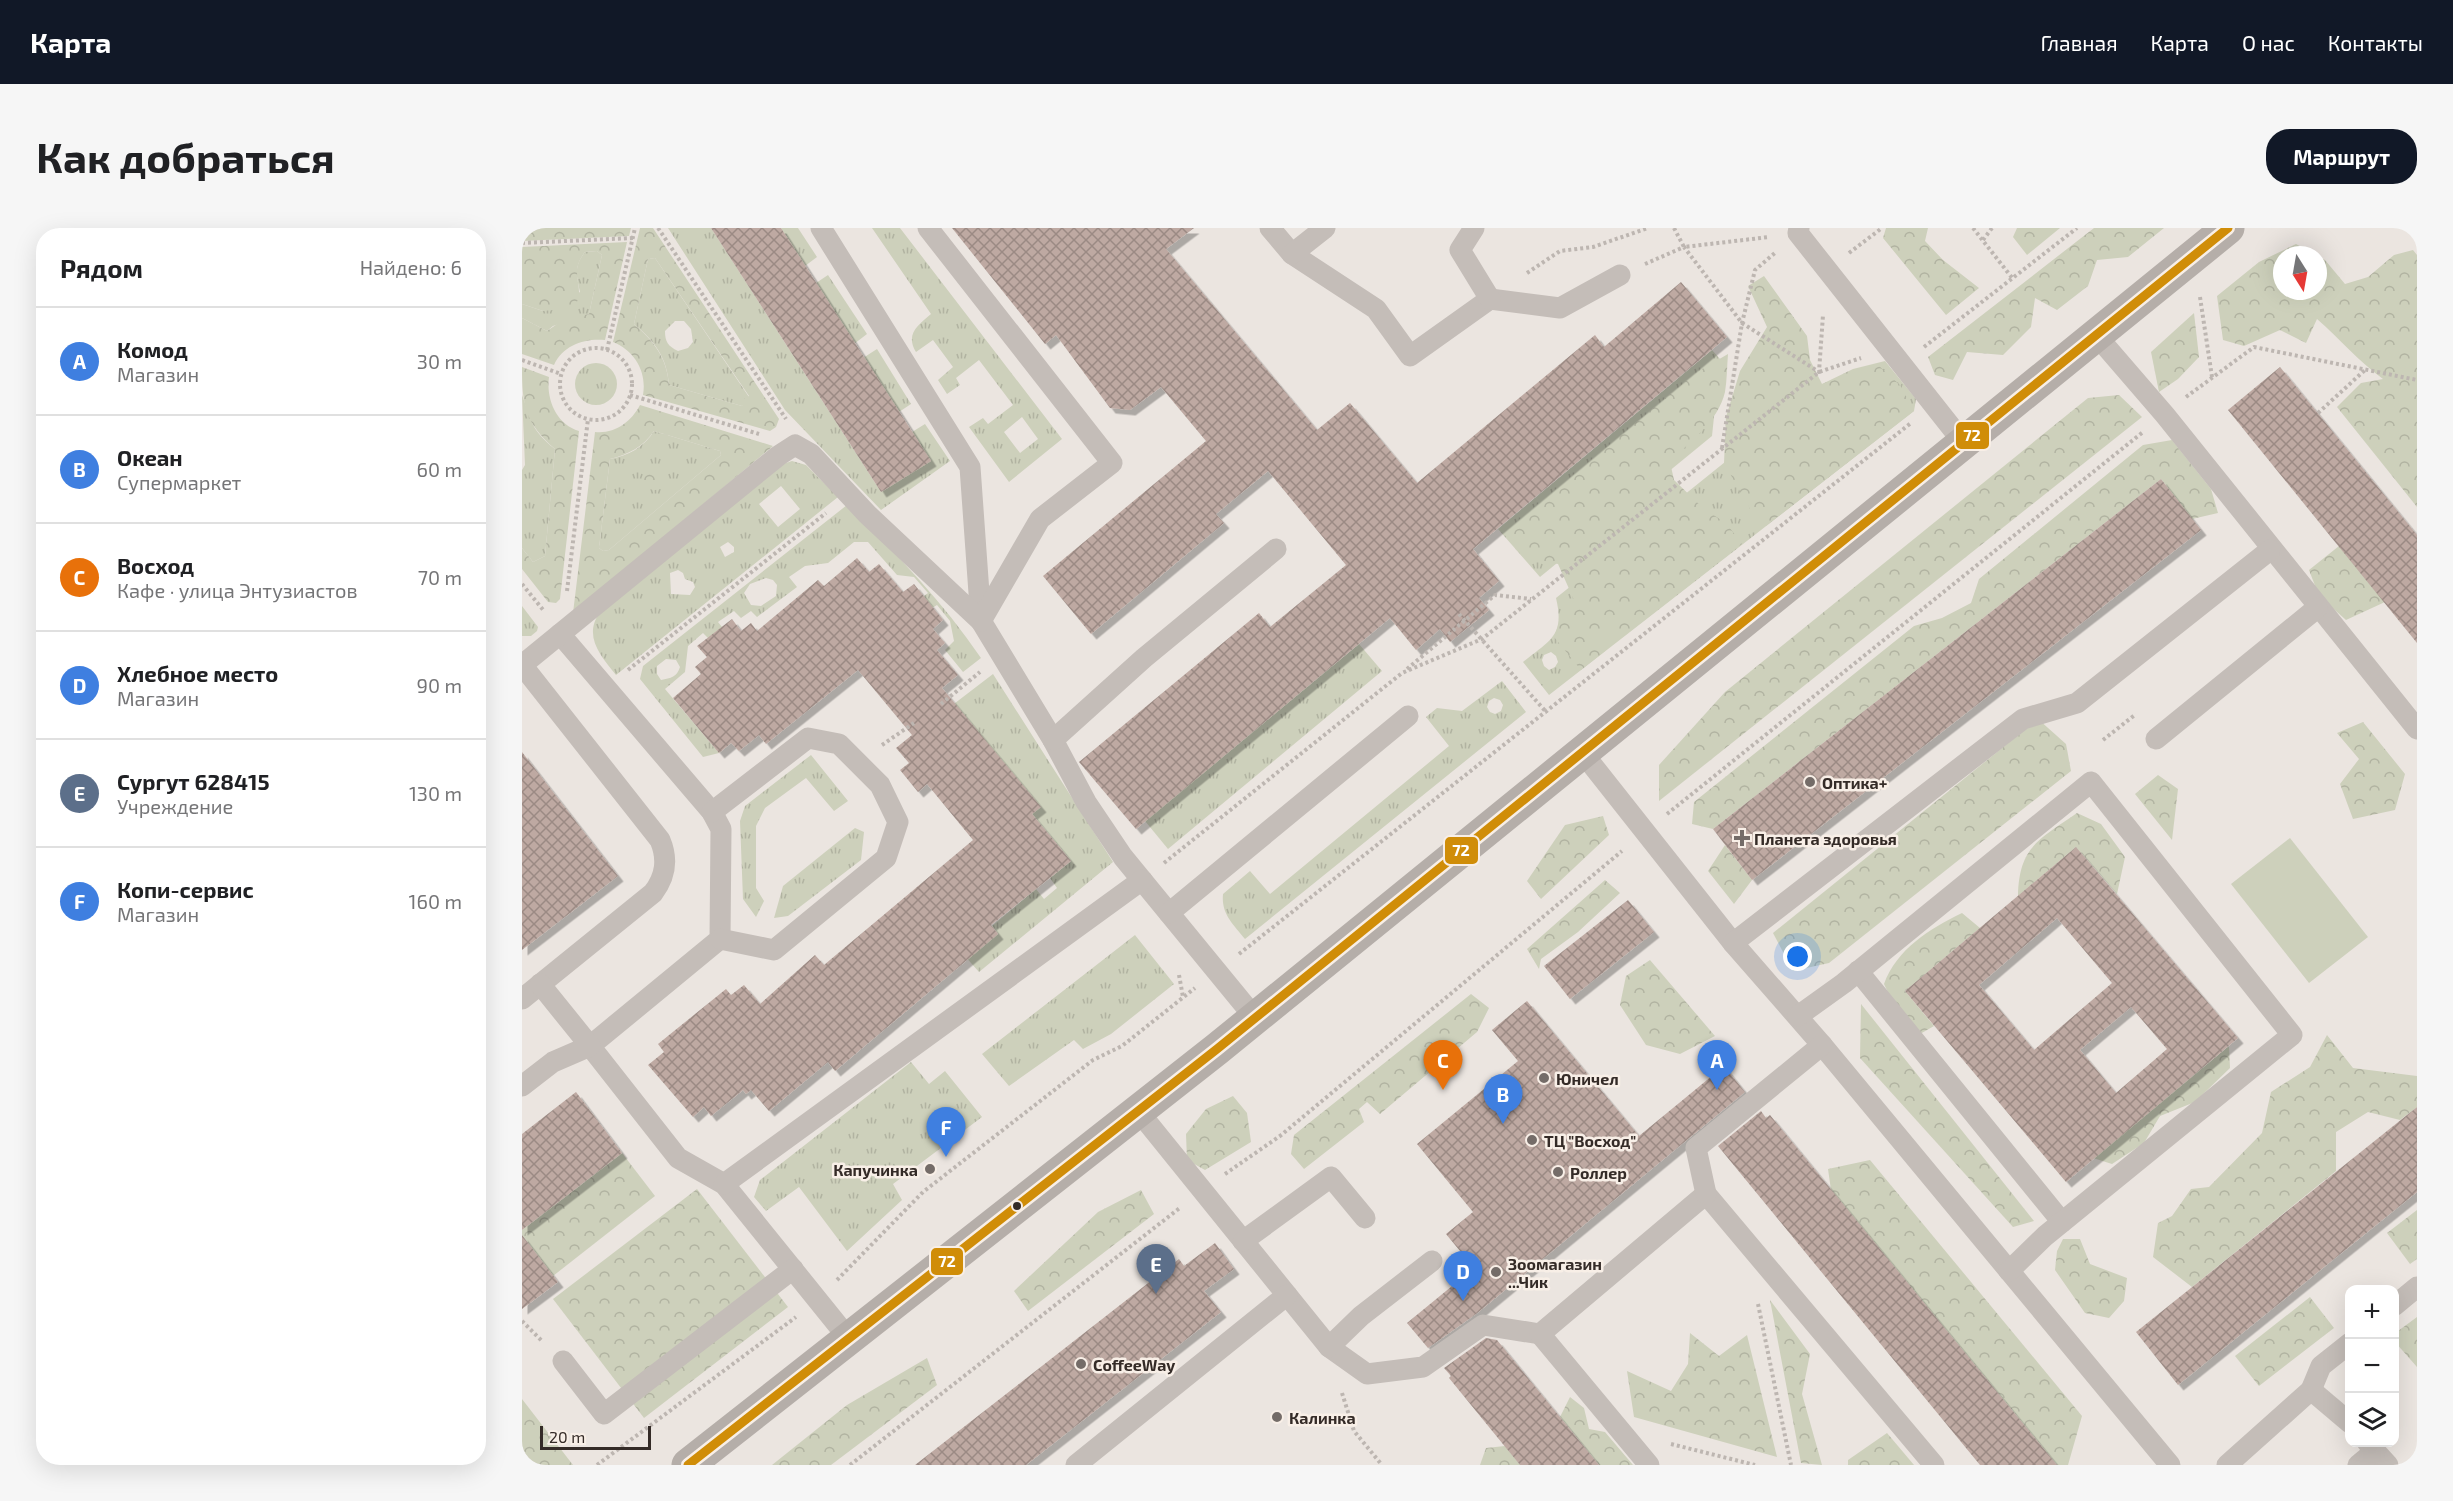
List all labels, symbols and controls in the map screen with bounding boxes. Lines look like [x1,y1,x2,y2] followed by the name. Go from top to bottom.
[30,25,111,59] text: Карта
[2041,30,2118,55] text: Главная
[2151,30,2209,55] text: Карта
[2242,30,2295,55] text: О нас
[2328,30,2423,55] text: Контакты
[2266,129,2417,184] button: Маршрут
[36,131,335,181] text: Как добраться
[2273,246,2327,300] north arrow
[60,252,143,283] text: Рядом
[360,255,462,279] text: Найдено: 6
[117,336,188,362] text: Комод
[73,349,86,373] text: A
[417,349,462,373] text: 30 m
[117,362,199,386] text: Магазин
[1955,421,1990,450] line badge: 72
[1963,425,1981,444] text: 72
[117,444,183,470] text: Океан
[73,457,86,481] text: B
[417,457,462,481] text: 60 m
[117,470,241,494] text: Супермаркет
[117,552,194,578] text: Восход
[74,565,85,589] text: C
[418,565,462,589] text: 70 m
[117,578,357,602] text: Кафе · улица Энтузиастов
[117,660,278,686] text: Хлебное место
[73,673,86,697] text: D
[417,673,462,697] text: 90 m
[117,686,199,710] text: Магазин
[117,768,270,794] text: Сургут 628415
[1822,773,1887,792] place label: Оптика+
[1803,775,1817,789] marker: Оптика+
[74,781,85,805] text: E
[409,781,462,805] text: 130 m
[117,794,233,818] text: Учреждение
[1754,829,1897,848] place label: Планета здоровья
[1735,831,1749,845] marker: Планета здоровья
[1444,836,1479,865] line badge: 72
[1452,840,1470,859] text: 72
[117,876,254,902] text: Копи-сервис
[74,889,85,913] text: F
[409,889,462,913] text: 160 m
[117,902,199,926] text: Магазин
[1783,942,1812,971] your location
[1424,1040,1462,1090] pin: C
[1698,1040,1736,1090] pin: A
[1556,1069,1619,1088] place label: Юничел
[1537,1071,1551,1085] marker: Юничел
[1484,1074,1522,1124] pin: B
[926,1108,966,1157] pin: F
[1544,1131,1636,1150] place label: ТЦ "Восход"
[1525,1133,1539,1147] marker: ТЦ "Восход"
[833,1160,918,1179] place label: Капучинка
[923,1162,937,1176] marker: Капучинка
[1570,1163,1627,1182] place label: Роллер
[1551,1165,1565,1179] marker: Роллер
[1011,1200,1023,1212] unlabelled marker
[1136,1244,1176,1294] pin: E
[930,1247,964,1276] line badge: 72
[938,1251,956,1270] text: 72
[1444,1252,1482,1301] pin: D
[1508,1254,1602,1291] place label: Зоомагазин ...Чик
[1489,1265,1503,1279] marker: Зоомагазин ...Чик
[2345,1285,2399,1447] map controls
[2345,1285,2399,1339] button: +
[2345,1339,2399,1393] button: −
[1093,1355,1175,1375] place label: CoffeeWay
[1074,1357,1088,1371] marker: CoffeeWay
[2345,1393,2399,1447] button: layers
[1289,1408,1356,1427] place label: Калинка
[1270,1410,1284,1424] marker: Калинка
[540,1423,651,1450] scale bar
[549,1427,585,1446] text: 20 m

